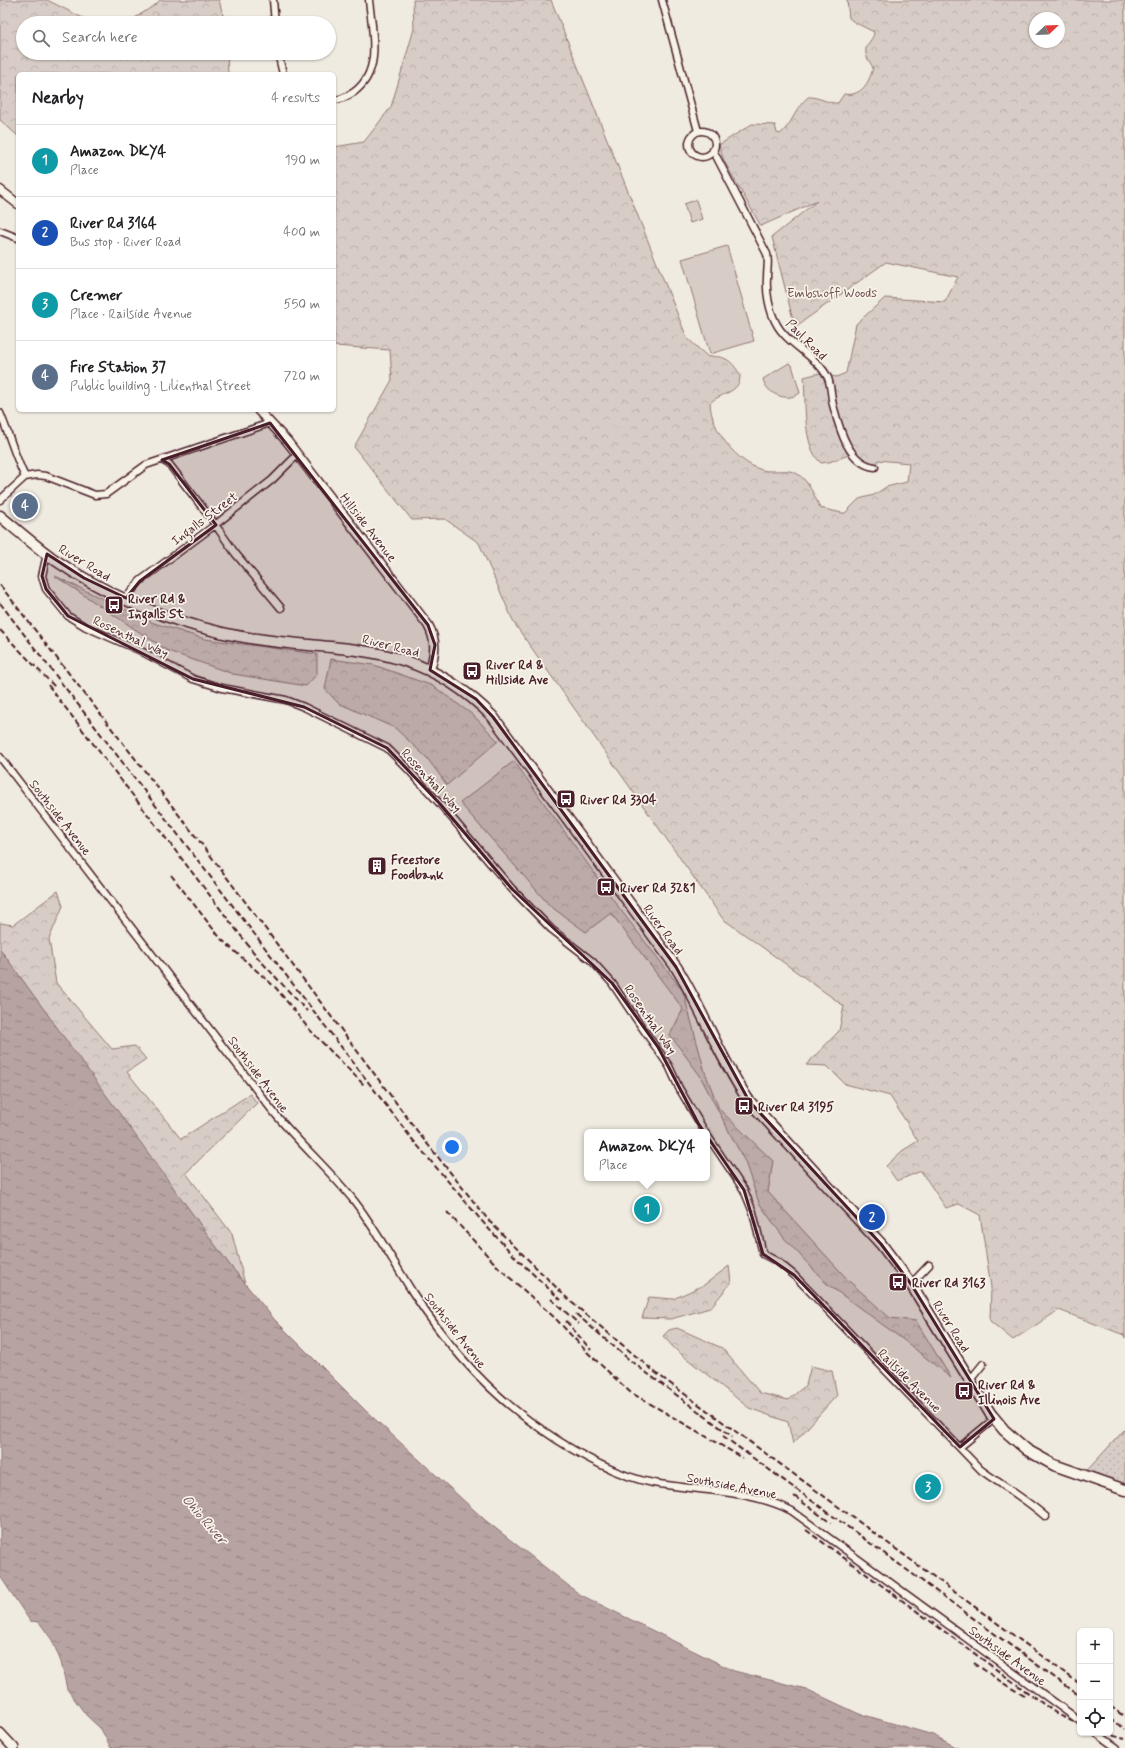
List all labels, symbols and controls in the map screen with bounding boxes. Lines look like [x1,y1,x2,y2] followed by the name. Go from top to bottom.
[1029,12,1065,48] north arrow
[16,16,336,60] search box
[30,27,52,49] icon: search
[62,28,138,48] text: Search here
[32,87,84,109] text: Nearby
[271,90,320,107] text: 4 results
[70,142,166,162] text: Amazon DKY4
[42,152,48,169] text: 1
[285,152,320,169] text: 190 m
[70,162,99,179] text: Place
[70,214,157,234] text: River Rd 3164
[42,224,48,241] text: 2
[283,224,320,241] text: 400 m
[70,234,181,251] text: Bus stop · River Road
[787,285,877,302] park label: Embshoff Woods
[70,286,123,306] text: Cremer
[42,296,48,313] text: 3
[284,296,320,313] text: 550 m
[70,306,192,323] text: Place · Railside Avenue
[782,316,830,364] street label: Paul Road
[70,358,166,378] text: Fire Station 37
[41,368,49,385] text: 4
[284,368,320,385] text: 720 m
[70,378,251,395] text: Public building · Lilienthal Street
[168,489,243,551] street label: Ingalls Street
[335,490,400,566] street label: Hillside Avenue
[12,491,38,521] pin: 4
[55,541,114,586] street label: River Road
[128,591,186,626] place label: River Rd & Ingalls St
[103,594,125,616] bus stop icon: River Rd & Ingalls St
[90,612,171,662] street label: Rosenthal Way
[360,631,421,662] street label: River Road
[486,657,549,689] place label: River Rd & Hillside Ave
[461,660,483,682] bus stop icon: River Rd & Hillside Ave
[397,745,465,817] street label: Rosenthal Way
[25,777,95,859] street label: Southside Avenue
[555,788,577,810] bus stop icon: River Rd 3304
[580,792,657,809] place label: River Rd 3304
[391,852,444,884] place label: Freestore Foodbank
[366,855,388,877] building icon: Freestore Foodbank
[595,876,617,898] bus stop icon: River Rd 3281
[620,880,696,897] place label: River Rd 3281
[639,901,687,958] street label: River Road
[619,982,680,1058] street label: Rosenthal Way
[223,1033,292,1117] street label: Southside Avenue
[733,1095,755,1117] bus stop icon: River Rd 3195
[758,1099,834,1116] place label: River Rd 3195
[584,1129,710,1181] popup
[442,1137,462,1157] your location
[599,1137,695,1157] text: Amazon DKY4
[599,1157,627,1174] text: Place
[634,1194,660,1224] pin: 1
[859,1202,885,1232] pin: 2
[887,1271,909,1293] bus stop icon: River Rd 3163
[912,1275,986,1292] place label: River Rd 3163
[420,1290,490,1372] street label: Southside Avenue
[928,1298,973,1356] street label: River Road
[873,1346,945,1417] street label: Railside Avenue
[978,1377,1041,1409] place label: River Rd & Illinois Ave
[953,1380,975,1402] bus stop icon: River Rd & Illinois Ave
[685,1469,778,1504] street label: Southside Avenue
[915,1472,941,1502] pin: 3
[178,1491,232,1550] water label: Ohio River
[965,1622,1049,1690] street label: Southside Avenue
[1077,1628,1113,1736] map controls
[1077,1628,1113,1664] button: +
[1077,1664,1113,1700] button: −
[1077,1700,1113,1736] button: locate

